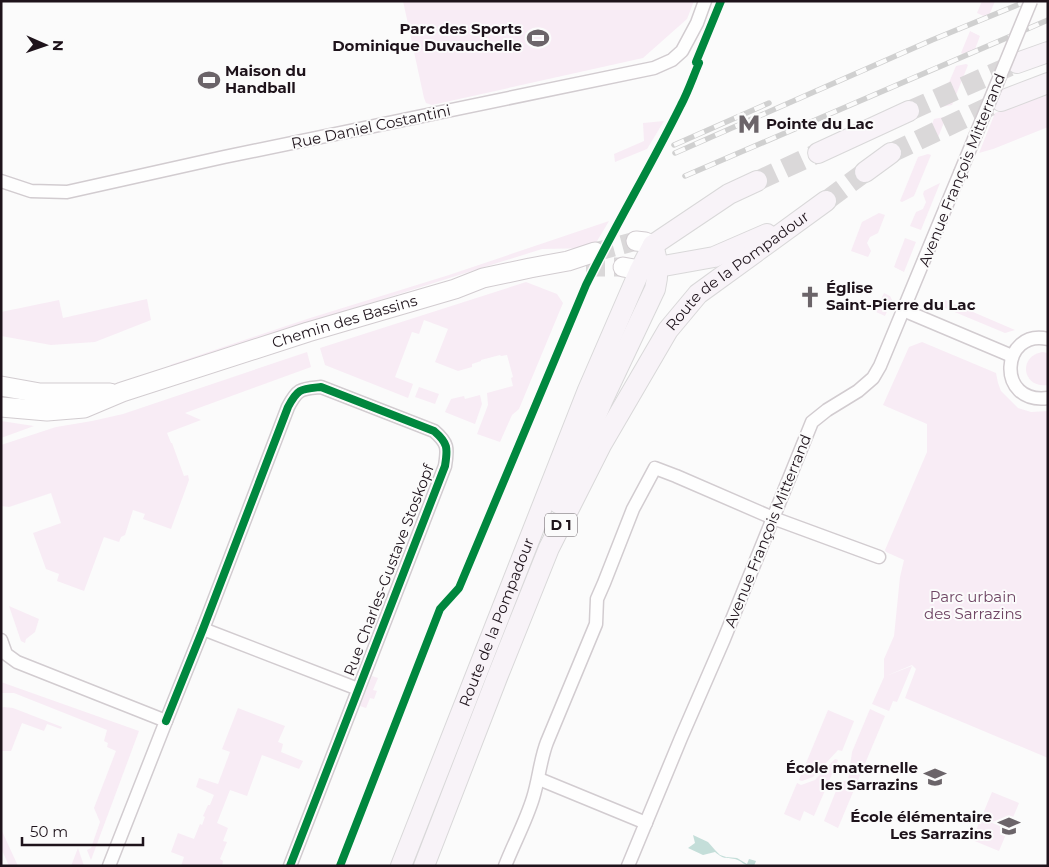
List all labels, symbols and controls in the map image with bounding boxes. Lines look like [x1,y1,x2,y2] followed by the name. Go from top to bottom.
[332,19,522,55] place label: Parc des Sports Dominique Duvauchelle
[20,20,70,70] north arrow
[525,25,551,51] sports icon: Parc des Sports Dominique Duvauchelle
[49,39,67,51] text: N
[225,61,306,97] place label: Maison du Handball
[196,67,222,93] sports icon: Maison du Handball
[914,70,1009,269] street label: Avenue François Mitterrand
[289,100,452,153] street label: Rue Daniel Costantini
[736,111,762,137] metro station icon: Pointe du Lac
[766,114,874,133] place label: Pointe du Lac
[662,207,812,334] street label: Route de la Pompadour
[826,278,976,314] place label: Église Saint-Pierre du Lac
[797,284,823,310] church icon: Église Saint-Pierre du Lac
[269,291,419,352] street label: Chemin des Bassins
[720,431,815,630] street label: Avenue François Mitterrand
[339,460,438,678] street label: Rue Charles-Gustave Stoskopf
[545,514,577,536] road number: D 1
[455,535,538,709] street label: Route de la Pompadour
[924,587,1022,623] park label: Parc urbain des Sarrazins
[786,758,918,794] place label: École maternelle les Sarrazins
[922,764,948,790] school or university icon: École maternelle les Sarrazins
[850,807,992,843] place label: École élémentaire Les Sarrazins
[996,813,1022,839] school or university icon: École élémentaire Les Sarrazins
[22,814,144,846] scale bar
[30,822,68,841] text: 50 m

